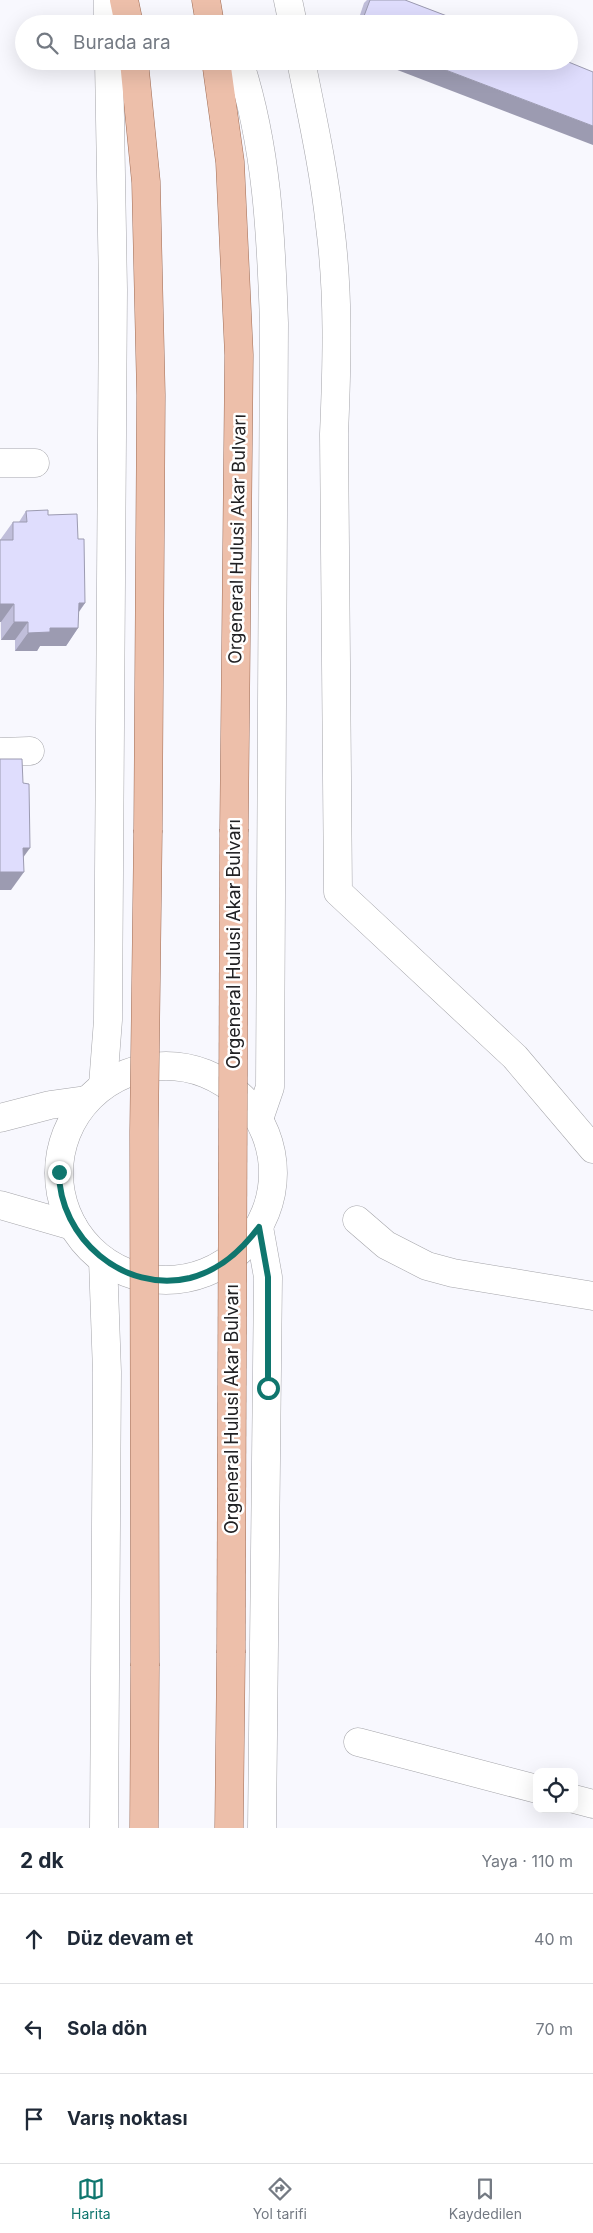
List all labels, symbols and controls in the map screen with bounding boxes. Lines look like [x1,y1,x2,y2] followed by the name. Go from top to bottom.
[15,15,578,70] search box
[33,29,61,57] icon: search
[73,31,171,54] text: Burada ara
[224,414,250,664] street label: Orgeneral Hulusi Akar Bulvarı
[223,819,244,1069] street label: Orgeneral Hulusi Akar Bulvarı
[48,1161,71,1184] route end
[221,1284,242,1534] street label: Orgeneral Hulusi Akar Bulvarı
[257,1377,280,1400] route start
[533,1768,578,1813] map controls
[533,1768,578,1813] button: locate
[20,1848,64,1873] text: 2 dk
[481,1851,573,1871] text: Yaya · 110 m
[20,1925,48,1953] icon: ahead
[67,1927,193,1950] text: Düz devam et
[534,1929,573,1949] text: 40 m
[20,2015,48,2043] icon: left
[67,2017,147,2040] text: Sola dön
[536,2019,573,2039] text: 70 m
[20,2105,48,2133] icon: arrive
[67,2107,188,2130] text: Varış noktası
[71,2175,111,2222] tab: Harita
[253,2175,307,2222] tab: Yol tarifi
[449,2175,522,2222] tab: Kaydedilen

